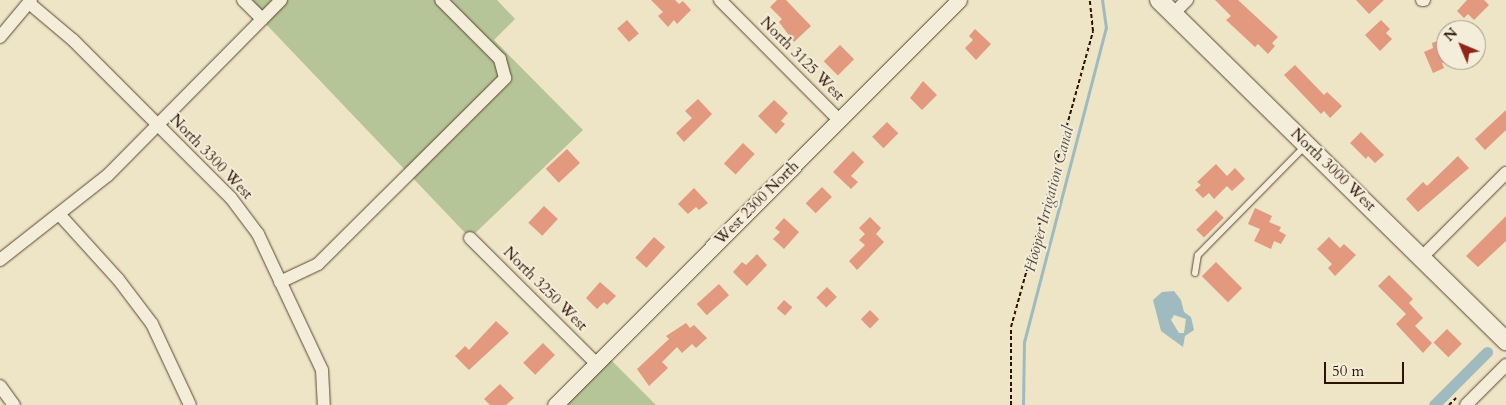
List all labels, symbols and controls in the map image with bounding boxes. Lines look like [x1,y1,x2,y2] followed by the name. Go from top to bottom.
[756,13,848,105] street label: North 3125 West
[1436,20,1486,70] north arrow
[1440,24,1462,46] text: N
[166,111,256,203] street label: North 3300 West
[1020,124,1078,274] water label: Hooper Irrigation Canal
[1287,125,1379,215] street label: North 3000 West
[711,157,803,249] street label: West 2300 North
[499,243,591,335] street label: North 3250 West
[1326,352,1406,384] scale bar
[1332,361,1364,381] text: 50 m

